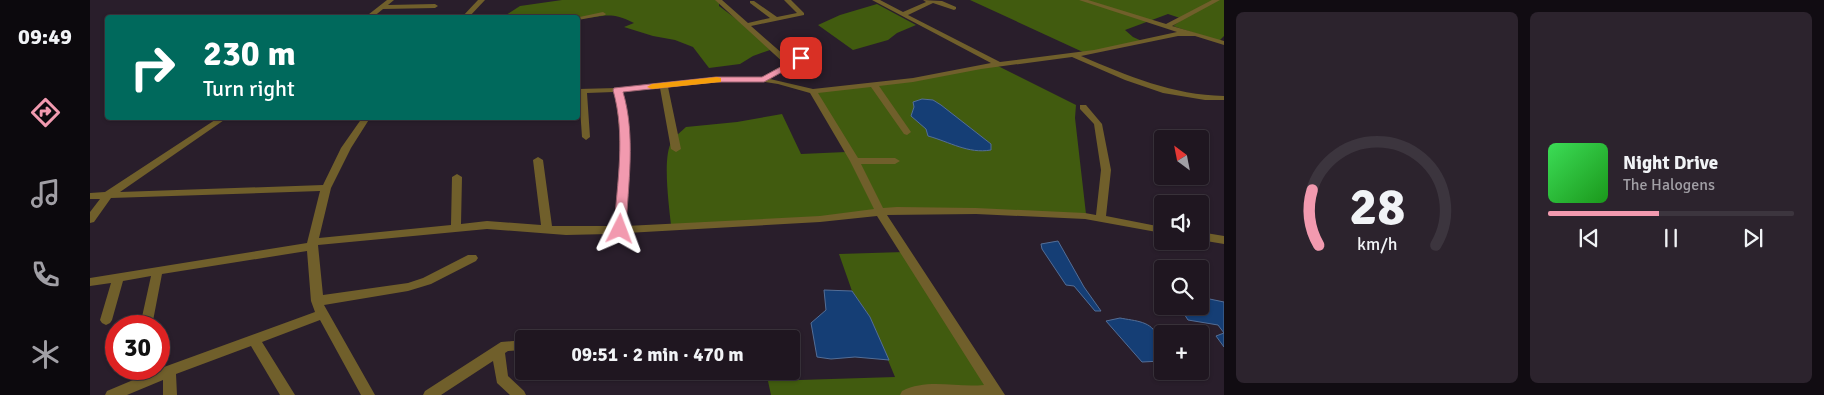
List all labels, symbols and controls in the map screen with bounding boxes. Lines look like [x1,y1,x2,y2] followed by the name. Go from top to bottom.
[18,23,72,50] text: 09:49
[203,32,296,75] text: 230 m
[120,35,185,100] icon: right
[780,37,822,79] pin
[787,44,815,72] icon: arrive
[203,75,295,102] text: Turn right
[28,95,63,130] icon: directions
[1154,130,1209,185] north arrow
[1154,130,1209,380] map controls
[1623,151,1718,175] text: Night Drive
[1349,175,1405,239] text: 28
[1623,175,1715,195] text: The Halogens
[28,176,63,211] icon: music
[1154,195,1209,250] button: sound
[593,202,645,254] position arrow
[1575,224,1603,252] icon: previous
[1657,224,1685,252] icon: pause
[1739,224,1767,252] icon: next
[1357,233,1397,255] text: km/h
[28,257,63,292] icon: phone
[1154,260,1209,315] button: search
[105,315,170,380] speed limit sign: 30
[1154,325,1209,380] button: +
[28,337,63,372] icon: climate
[571,343,744,367] text: 09:51 · 2 min · 470 m

